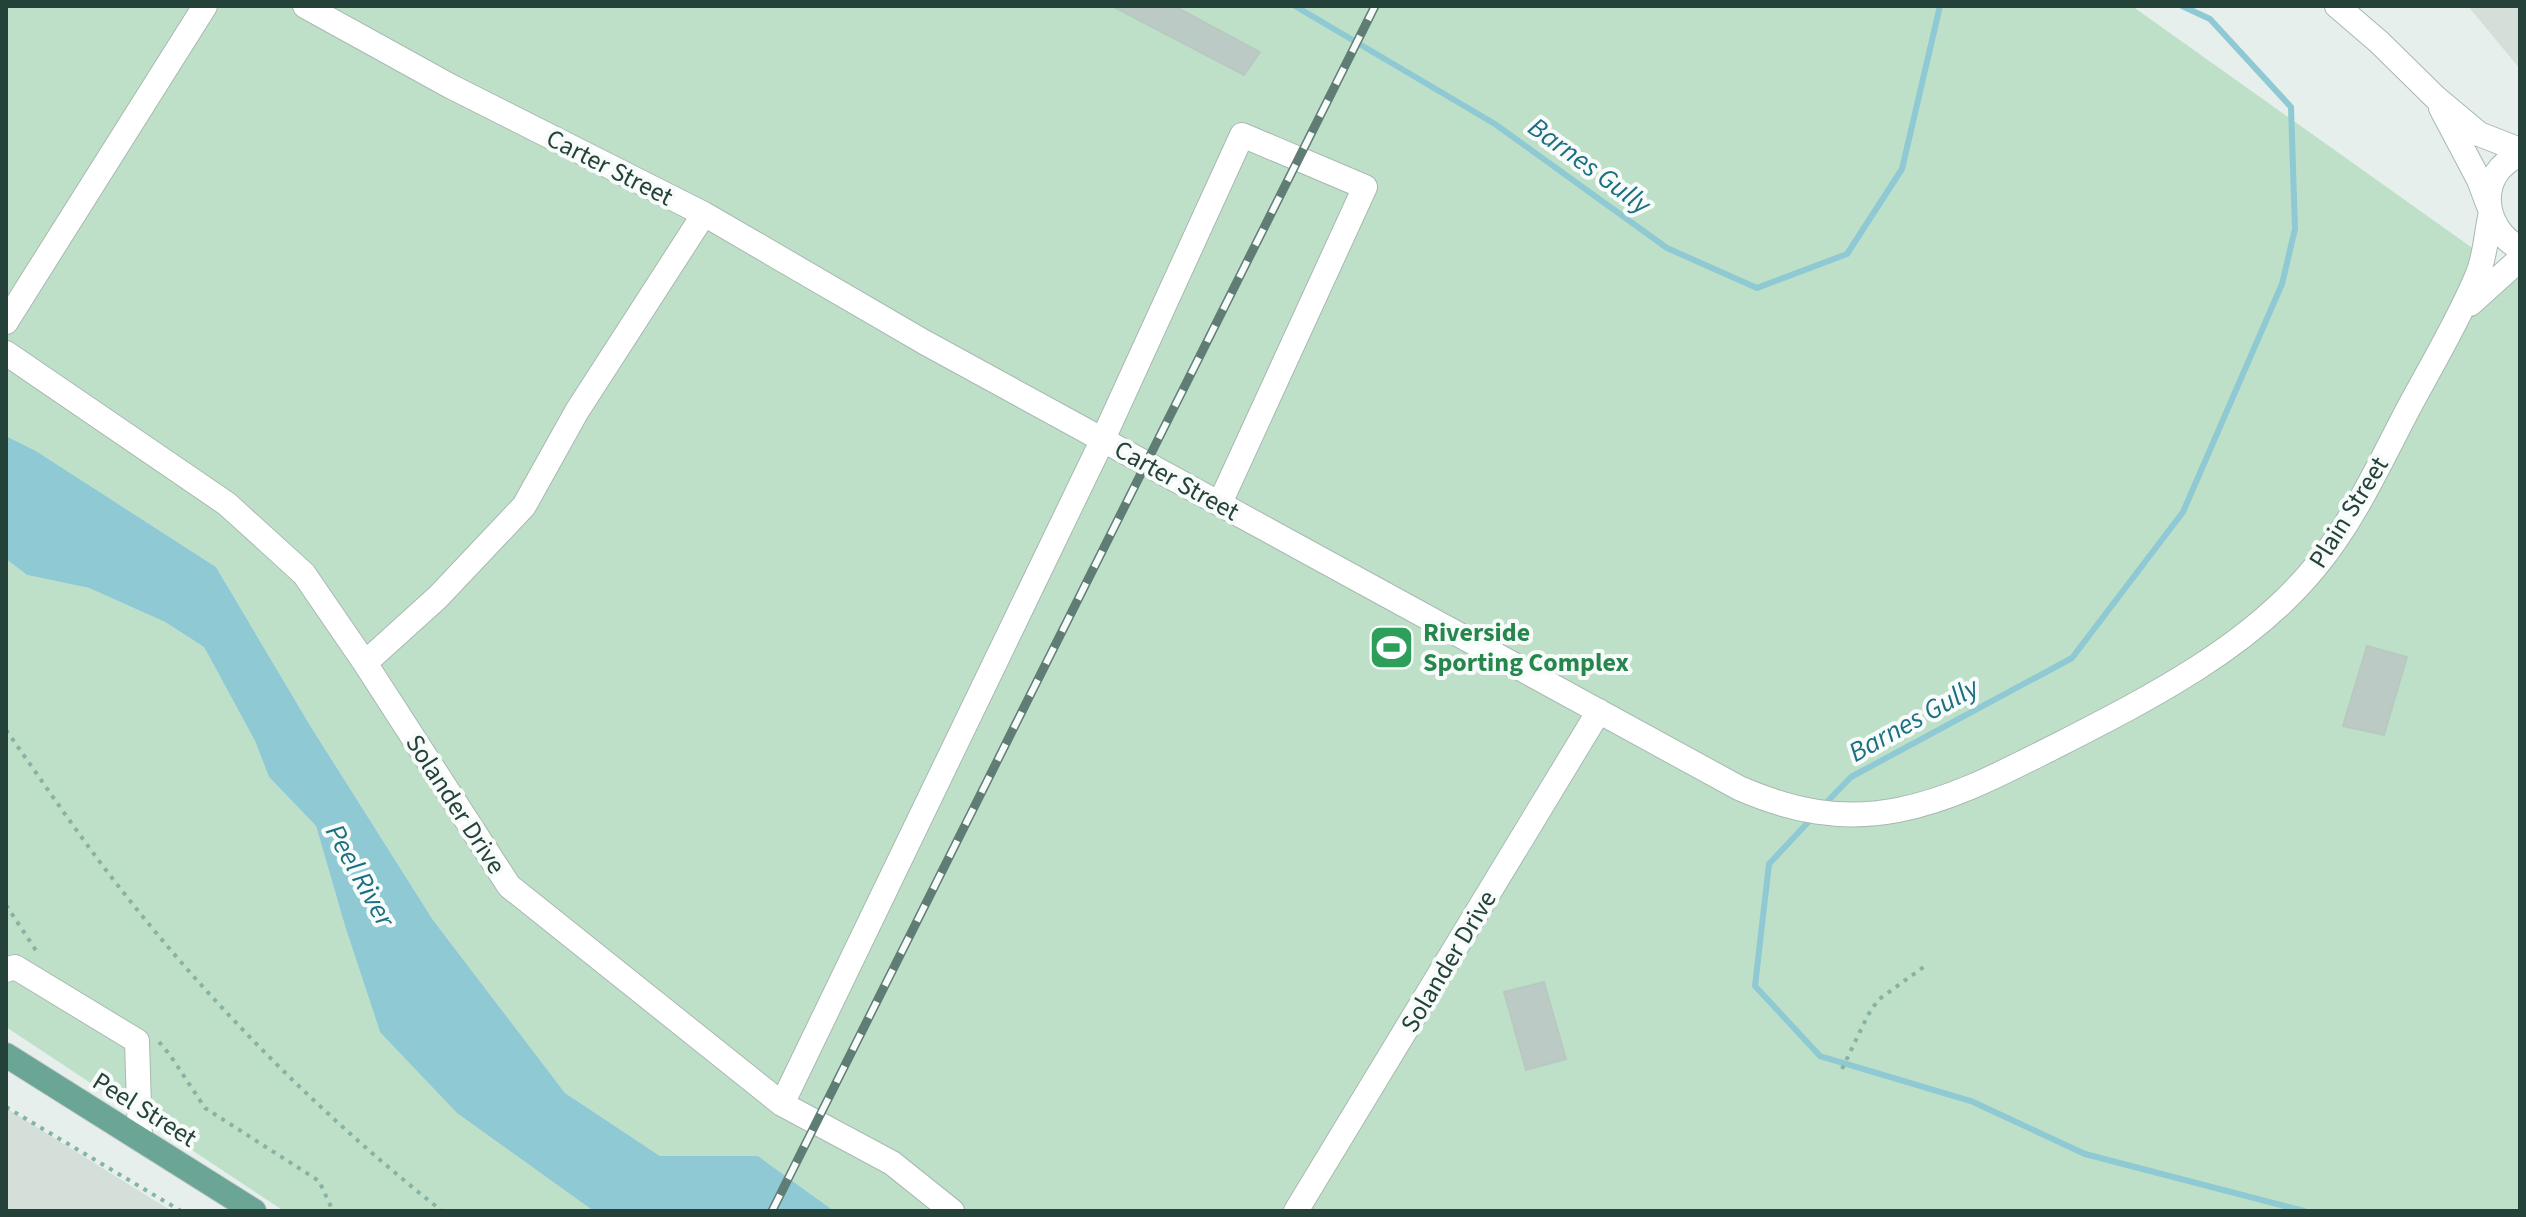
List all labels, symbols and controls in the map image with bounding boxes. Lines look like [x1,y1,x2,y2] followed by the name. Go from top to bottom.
[1520,108,1660,225] water label: Barnes Gully
[540,120,680,215] street label: Carter Street
[1108,431,1246,530] street label: Carter Street
[2300,449,2397,575] street label: Plain Street
[1423,614,1629,681] place label: Riverside Sporting Complex
[1368,623,1416,671] sports icon: Riverside Sporting Complex
[1841,667,1987,772] water label: Barnes Gully
[397,727,515,881] street label: Solander Drive
[315,817,405,935] water label: Peel River
[1391,883,1505,1039] street label: Solander Drive
[85,1063,204,1156] street label: Peel Street

